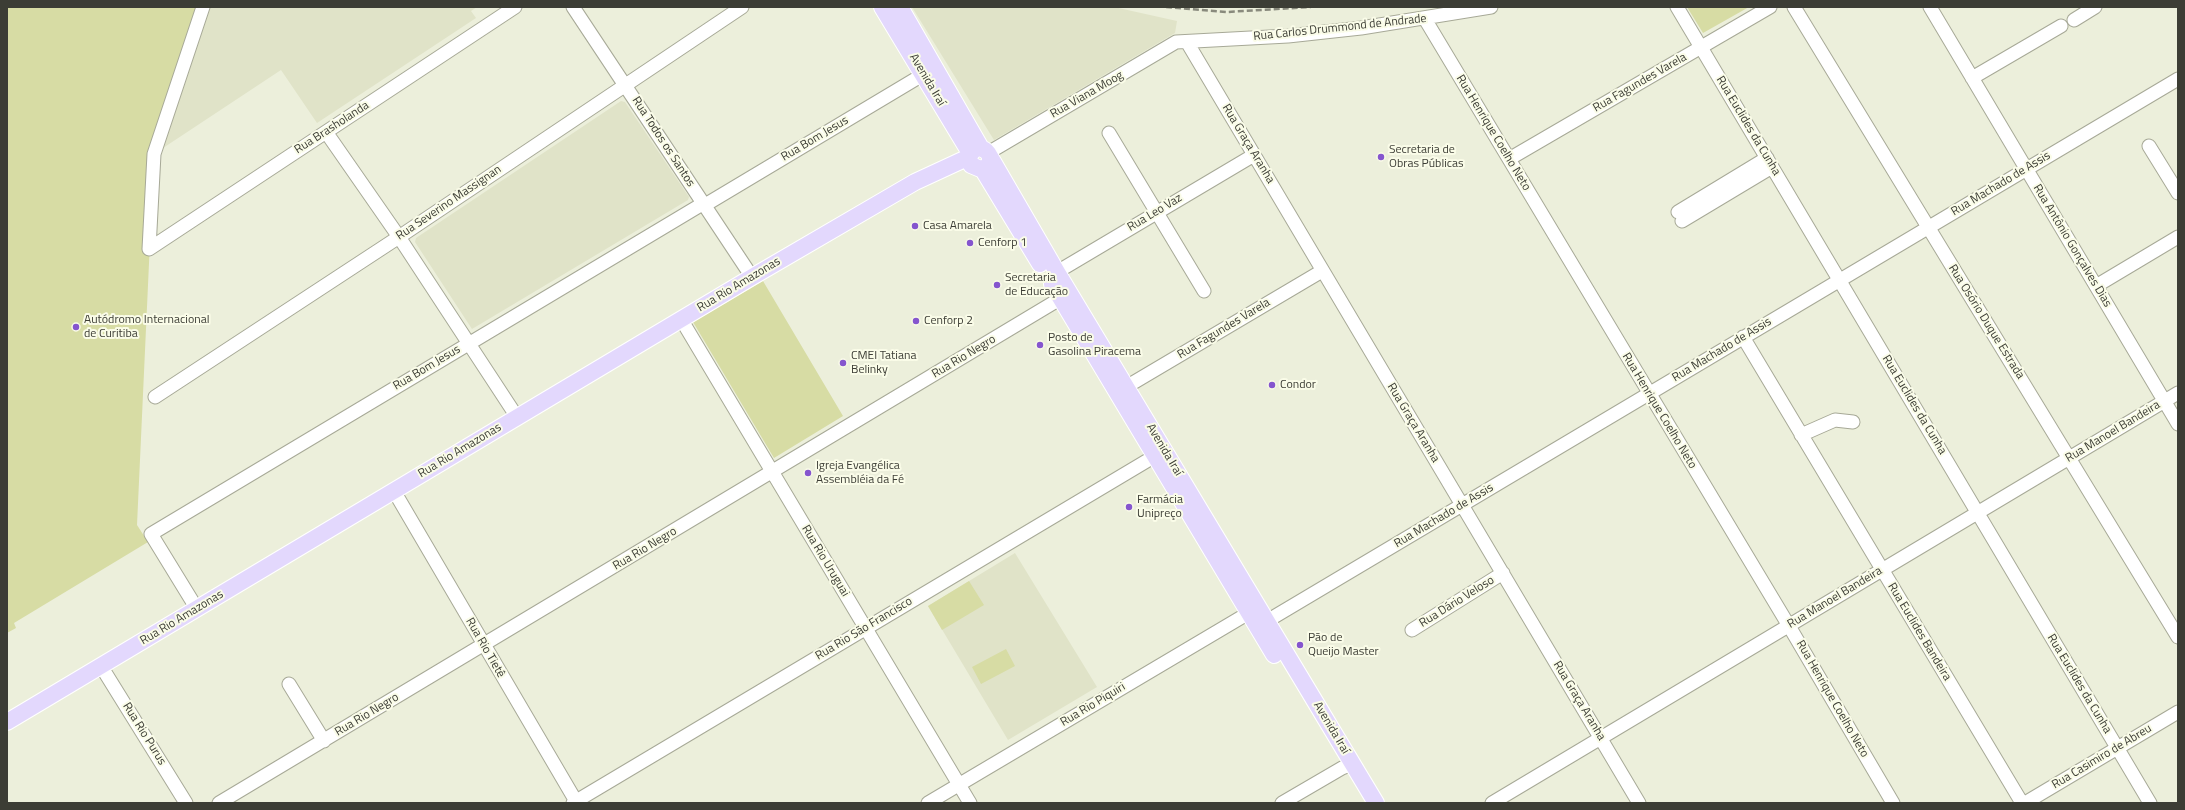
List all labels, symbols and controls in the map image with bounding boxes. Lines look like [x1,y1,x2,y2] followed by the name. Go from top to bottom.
[1253,12,1427,44] street label: Rua Carlos Drummond de Andrade
[1591,50,1689,116] street label: Rua Fagundes Varela
[906,51,948,109] street label: Avenida Iraí
[1048,68,1126,122] street label: Rua Viana Moog
[1453,72,1533,194] street label: Rua Henrique Coelho Neto
[1713,74,1783,178] street label: Rua Euclides da Cunha
[629,94,697,190] street label: Rua Todos os Santos
[292,99,372,157] street label: Rua Brasholanda
[1219,102,1277,186] street label: Rua Graça Aranha
[779,113,851,165] street label: Rua Bom Jesus
[1389,143,1464,171] place label: Secretaria de Obras Públicas
[1949,149,2053,219] street label: Rua Machado de Assis
[1376,152,1386,162] marker: Secretaria de Obras Públicas
[394,162,504,244] street label: Rua Severino Massignan
[2030,182,2114,310] street label: Rua Antônio Gonçalves Dias
[1125,191,1185,235] street label: Rua Leo Vaz
[923,219,992,233] place label: Casa Amarela
[910,221,920,231] marker: Casa Amarela
[978,236,1027,250] place label: Cenforp 1
[965,238,975,248] marker: Cenforp 1
[695,255,783,315] street label: Rua Rio Amazonas
[1945,262,2027,382] street label: Rua Osório Duque Estrada
[1005,271,1068,299] place label: Secretaria de Educação
[992,280,1002,290] marker: Secretaria de Educação
[1175,296,1273,362] street label: Rua Fagundes Varela
[84,313,209,341] place label: Autódromo Internacional de Curitiba
[924,314,973,328] place label: Cenforp 2
[1670,315,1774,385] street label: Rua Machado de Assis
[911,316,921,326] marker: Cenforp 2
[71,322,81,332] marker: Autódromo Internacional de Curitiba
[1048,331,1141,359] place label: Posto de Gasolina Piracema
[929,332,999,382] street label: Rua Rio Negro
[1035,340,1045,350] marker: Posto de Gasolina Piracema
[391,342,463,394] street label: Rua Bom Jesus
[851,349,916,377] place label: CMEI Tatiana Belinky
[1619,350,1699,472] street label: Rua Henrique Coelho Neto
[1879,353,1949,457] street label: Rua Euclides da Cunha
[838,358,848,368] marker: CMEI Tatiana Belinky
[1280,378,1316,392] place label: Condor
[1267,380,1277,390] marker: Condor
[1384,381,1442,465] street label: Rua Graça Aranha
[2063,398,2163,466] street label: Rua Manoel Bandeira
[416,421,504,481] street label: Rua Rio Amazonas
[1143,421,1185,479] street label: Avenida Iraí
[816,459,904,487] place label: Igreja Evangélica Assembléia da Fé
[803,468,813,478] marker: Igreja Evangélica Assembléia da Fé
[1392,481,1496,551] street label: Rua Machado de Assis
[1137,493,1183,521] place label: Farmácia Unipreço
[1124,502,1134,512] marker: Farmácia Unipreço
[798,523,852,599] street label: Rua Rio Uruguai
[610,524,680,574] street label: Rua Rio Negro
[1785,564,1885,632] street label: Rua Manoel Bandeira
[1417,573,1497,631] street label: Rua Dário Veloso
[1884,580,1954,684] street label: Rua Euclides Bandeira
[138,588,226,648] street label: Rua Rio Amazonas
[813,594,915,664] street label: Rua Rio São Francisco
[462,616,508,680] street label: Rua Rio Tietê
[1308,631,1379,659] place label: Pão de Queijo Master
[2044,632,2114,736] street label: Rua Euclides da Cunha
[1793,638,1871,760] street label: Rua Henrique Coelho Neto
[1295,640,1305,650] marker: Pão de Queijo Master
[1550,659,1608,743] street label: Rua Graça Aranha
[1058,680,1128,730] street label: Rua Rio Piquiri
[332,690,402,740] street label: Rua Rio Negro
[1310,699,1352,757] street label: Avenida Iraí
[119,700,169,768] street label: Rua Rio Purus
[2050,722,2154,792] street label: Rua Casimiro de Abreu

